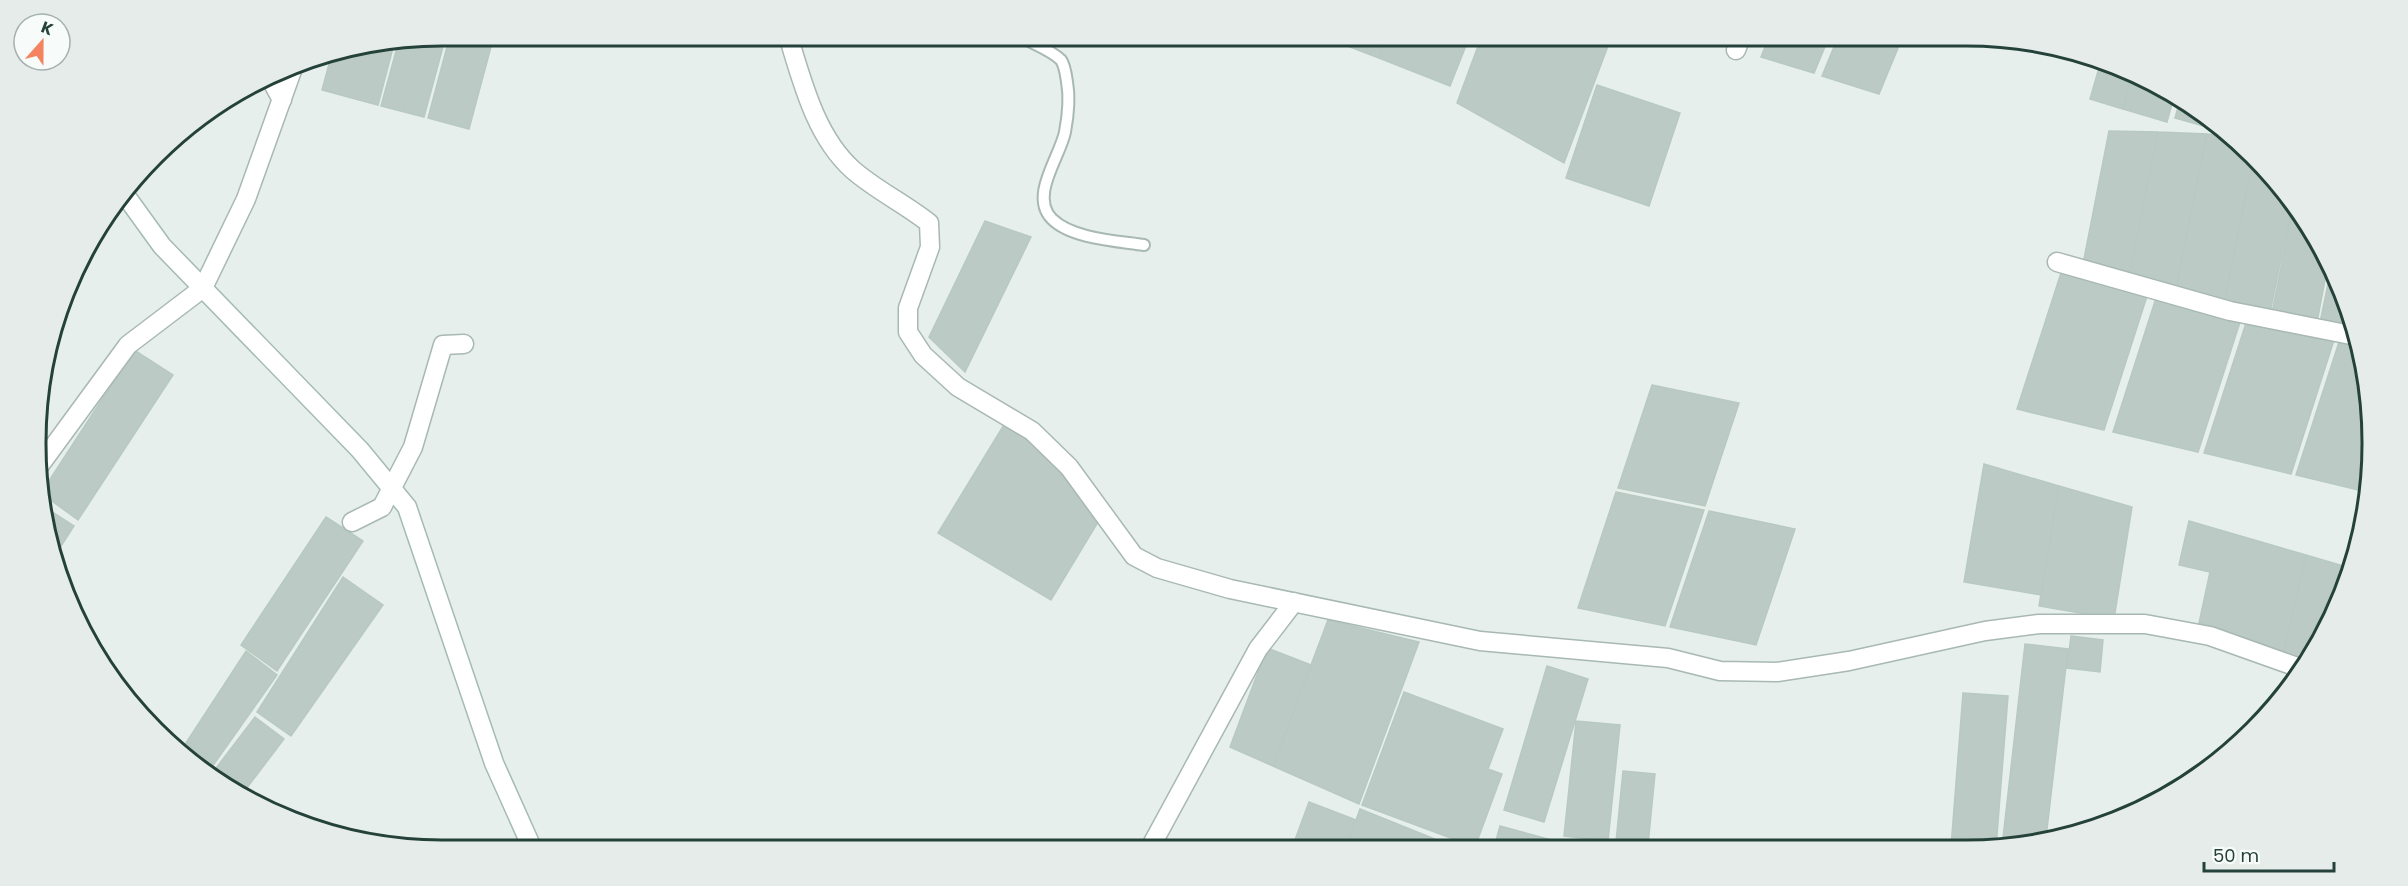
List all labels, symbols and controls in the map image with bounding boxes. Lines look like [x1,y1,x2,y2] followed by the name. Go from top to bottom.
[12,12,72,72] north arrow
[38,16,57,41] text: K
[2204,835,2334,873] scale bar
[2213,843,2259,868] text: 50 m

